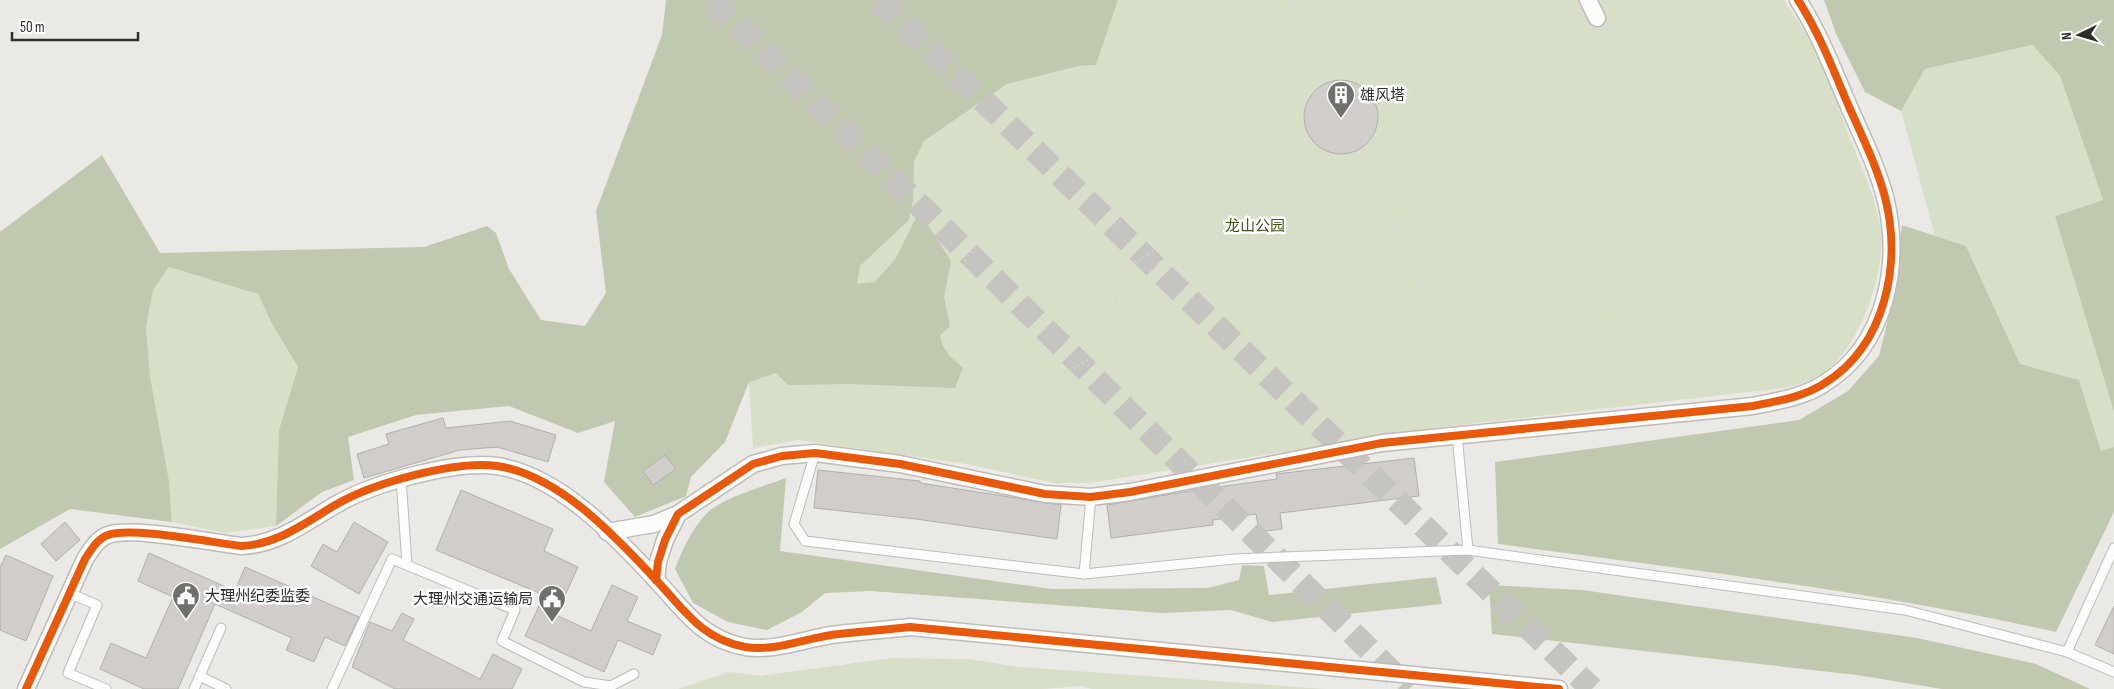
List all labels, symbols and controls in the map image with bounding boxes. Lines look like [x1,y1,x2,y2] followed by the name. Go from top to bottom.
[12,10,139,42] scale bar
[2054,10,2104,60] north arrow
[20,18,45,37] text: 50 m
[2058,32,2075,41] text: N
[1326,80,1356,119] building icon: 雄风塔
[1360,86,1405,105] place label: 雄风塔
[1225,217,1285,236] park label: 龙山公园
[171,581,201,620] public building icon: 大理州纪委监委
[537,584,567,623] public building icon: 大理州交通运输局
[205,587,310,606] place label: 大理州纪委监委
[413,590,533,609] place label: 大理州交通运输局

